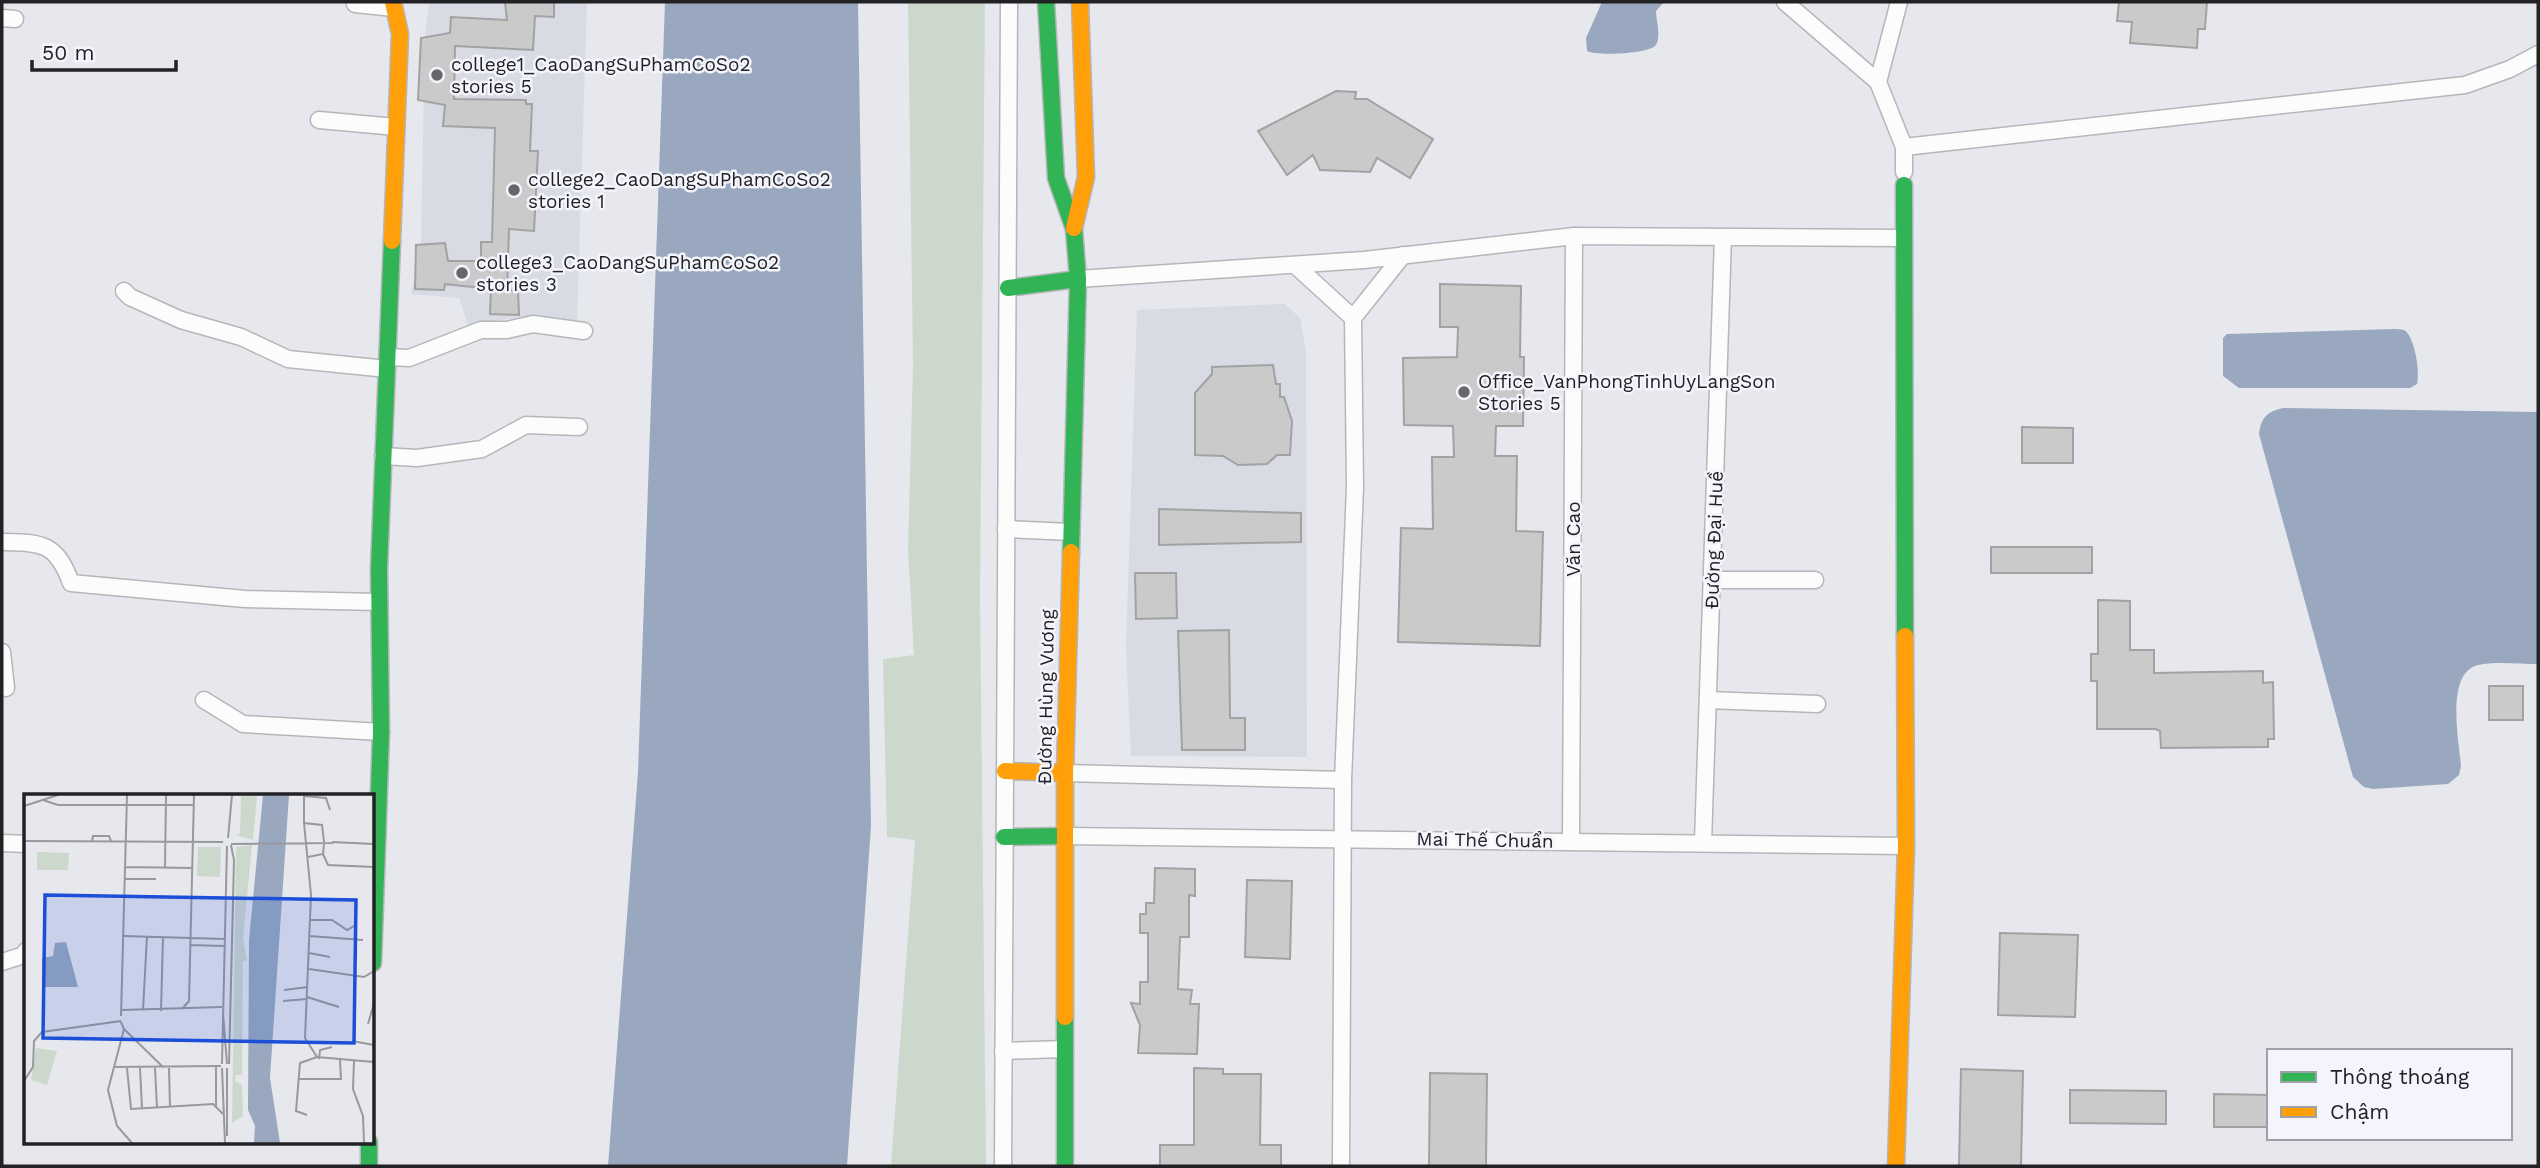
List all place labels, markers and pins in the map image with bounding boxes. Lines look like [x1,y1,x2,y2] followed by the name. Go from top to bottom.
[451,53,751,98] place label: college1_CaoDangSuPhamCoSo2 stories 5
[429,67,445,83] marker: college1_CaoDangSuPhamCoSo2 stories 5
[528,168,831,213] place label: college2_CaoDangSuPhamCoSo2 stories 1
[506,182,522,198] marker: college2_CaoDangSuPhamCoSo2 stories 1
[476,251,779,296] place label: college3_CaoDangSuPhamCoSo2 stories 3
[454,265,470,281] marker: college3_CaoDangSuPhamCoSo2 stories 3
[1478,370,1775,415] place label: Office_VanPhongTinhUyLangSon Stories 5
[1456,384,1472,400] marker: Office_VanPhongTinhUyLangSon Stories 5

